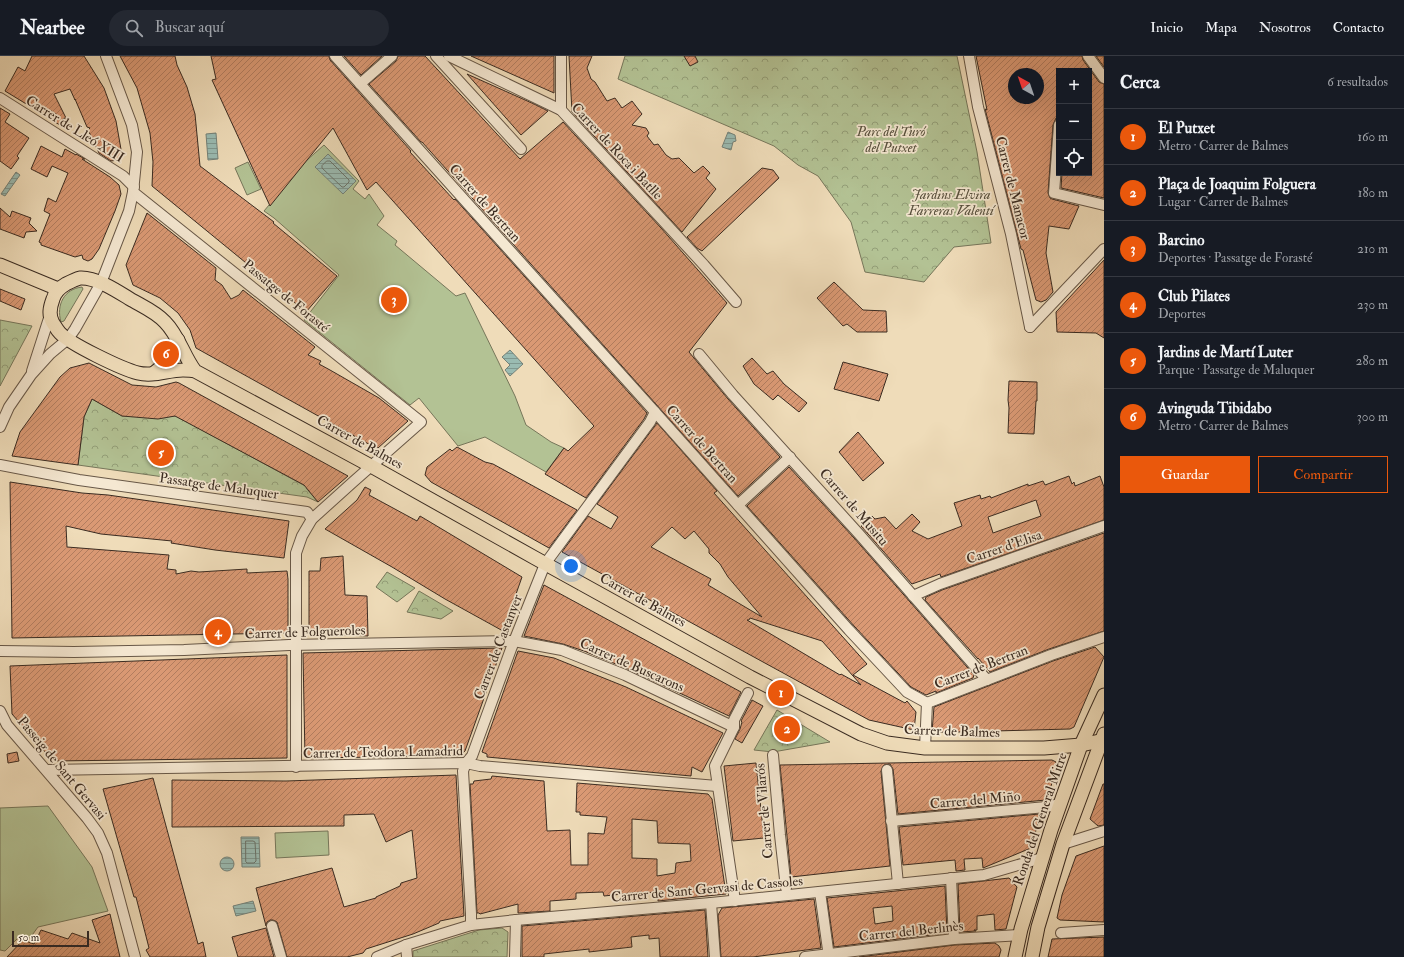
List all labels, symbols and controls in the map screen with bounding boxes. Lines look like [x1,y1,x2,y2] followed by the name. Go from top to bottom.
[109,10,389,46] search box
[20,16,85,40] text: Nearbee
[123,17,145,39] icon: search
[155,18,224,37] text: Buscar aquí
[1150,19,1183,36] text: Inicio
[1205,19,1237,36] text: Mapa
[1259,19,1311,36] text: Nosotros
[1333,19,1384,36] text: Contacto
[1008,68,1044,104] north arrow
[1056,68,1092,176] map controls
[1056,68,1092,104] button: +
[1120,72,1160,93] text: Cerca
[1327,74,1388,90] text: 6 resultados
[23,92,128,166] street label: Carrer de Lleó XIII
[568,99,666,203] street label: Carrer de Roca i Batlle
[1056,104,1092,140] button: −
[1158,119,1215,138] text: El Putxet
[855,123,927,156] park label: Parc del Turó del Putxet
[1131,129,1135,145] text: 1
[1357,129,1388,145] text: 160 m
[992,135,1034,242] street label: Carrer de Manacor
[1158,138,1288,154] text: Metro · Carrer de Balmes
[1056,140,1092,176] button: locate
[446,161,524,245] street label: Carrer de Bertran
[1158,175,1316,194] text: Plaça de Joaquim Folguera
[1130,185,1136,201] text: 2
[1358,185,1388,201] text: 180 m
[907,186,996,219] park label: Jardins Elvira Farreras Valentí
[1158,194,1288,210] text: Lugar · Carrer de Balmes
[1158,231,1204,250] text: Barcino
[1131,241,1136,257] text: 3
[1357,241,1388,257] text: 210 m
[1158,250,1312,266] text: Deportes · Passatge de Forasté
[239,256,333,336] street label: Passatge de Forasté
[381,285,407,315] pin: 3
[1158,287,1230,306] text: Club Pilates
[1129,297,1137,313] text: 4
[1357,297,1388,313] text: 230 m
[1158,306,1206,322] text: Deportes
[153,339,179,369] pin: 6
[1158,343,1293,362] text: Jardins de Martí Luter
[1130,353,1136,369] text: 5
[1356,353,1388,369] text: 280 m
[1158,362,1314,378] text: Parque · Passatge de Maluquer
[1158,399,1272,418] text: Avinguda Tibidabo
[663,402,741,486] street label: Carrer de Bertran
[1130,409,1136,425] text: 6
[1357,409,1388,425] text: 300 m
[314,411,406,473] street label: Carrer de Balmes
[1158,418,1288,434] text: Metro · Carrer de Balmes
[148,438,174,468] pin: 5
[1120,456,1250,493] button: Guardar
[1258,456,1388,493] button: Compartir
[816,465,892,549] street label: Carrer de Musitu
[158,469,281,503] street label: Passatge de Maluquer
[964,526,1044,568] street label: Carrer d'Elisa
[561,556,581,576] your location
[597,569,689,631] street label: Carrer de Balmes
[470,591,527,702] street label: Carrer de Castanyer
[205,617,231,647] pin: 4
[244,621,366,643] street label: Carrer de Folgueroles
[577,634,687,696] street label: Carrer de Buscarons
[932,641,1030,693] street label: Carrer de Bertran
[768,678,794,708] pin: 1
[14,713,110,823] street label: Passeig de Sant Gervasi
[774,714,800,744] pin: 2
[904,721,1000,741] street label: Carrer de Balmes
[303,742,463,762] street label: Carrer de Teodora Lamadrid
[1009,750,1071,888] street label: Ronda del General Mitre
[751,762,777,859] street label: Carrer de Vilarós
[929,788,1021,812] street label: Carrer del Miño
[610,872,804,906] street label: Carrer de Sant Gervasi de Cassoles
[858,917,964,945] street label: Carrer del Berlinès
[12,929,89,948] scale bar
[18,931,39,944] text: 50 m

